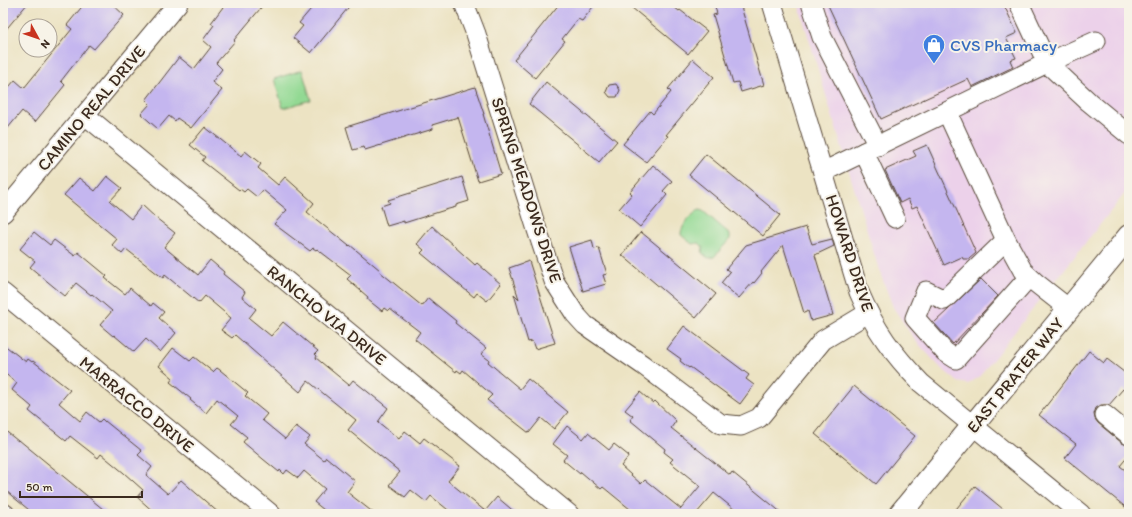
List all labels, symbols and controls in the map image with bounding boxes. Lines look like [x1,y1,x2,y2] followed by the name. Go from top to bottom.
[18,18,58,58] north arrow
[921,32,947,65] shop icon: CVS Pharmacy
[950,35,1057,55] place label: CVS Pharmacy
[32,41,150,175] street label: CAMINO REAL DRIVE
[488,95,566,285] street label: SPRING MEADOWS DRIVE
[822,192,878,314] street label: HOWARD DRIVE
[263,261,391,369] street label: RANCHO VIA DRIVE
[962,313,1068,437] street label: EAST PRATER WAY
[76,352,198,456] street label: MARRACCO DRIVE
[20,473,142,499] scale bar
[26,480,52,494] text: 50 m

